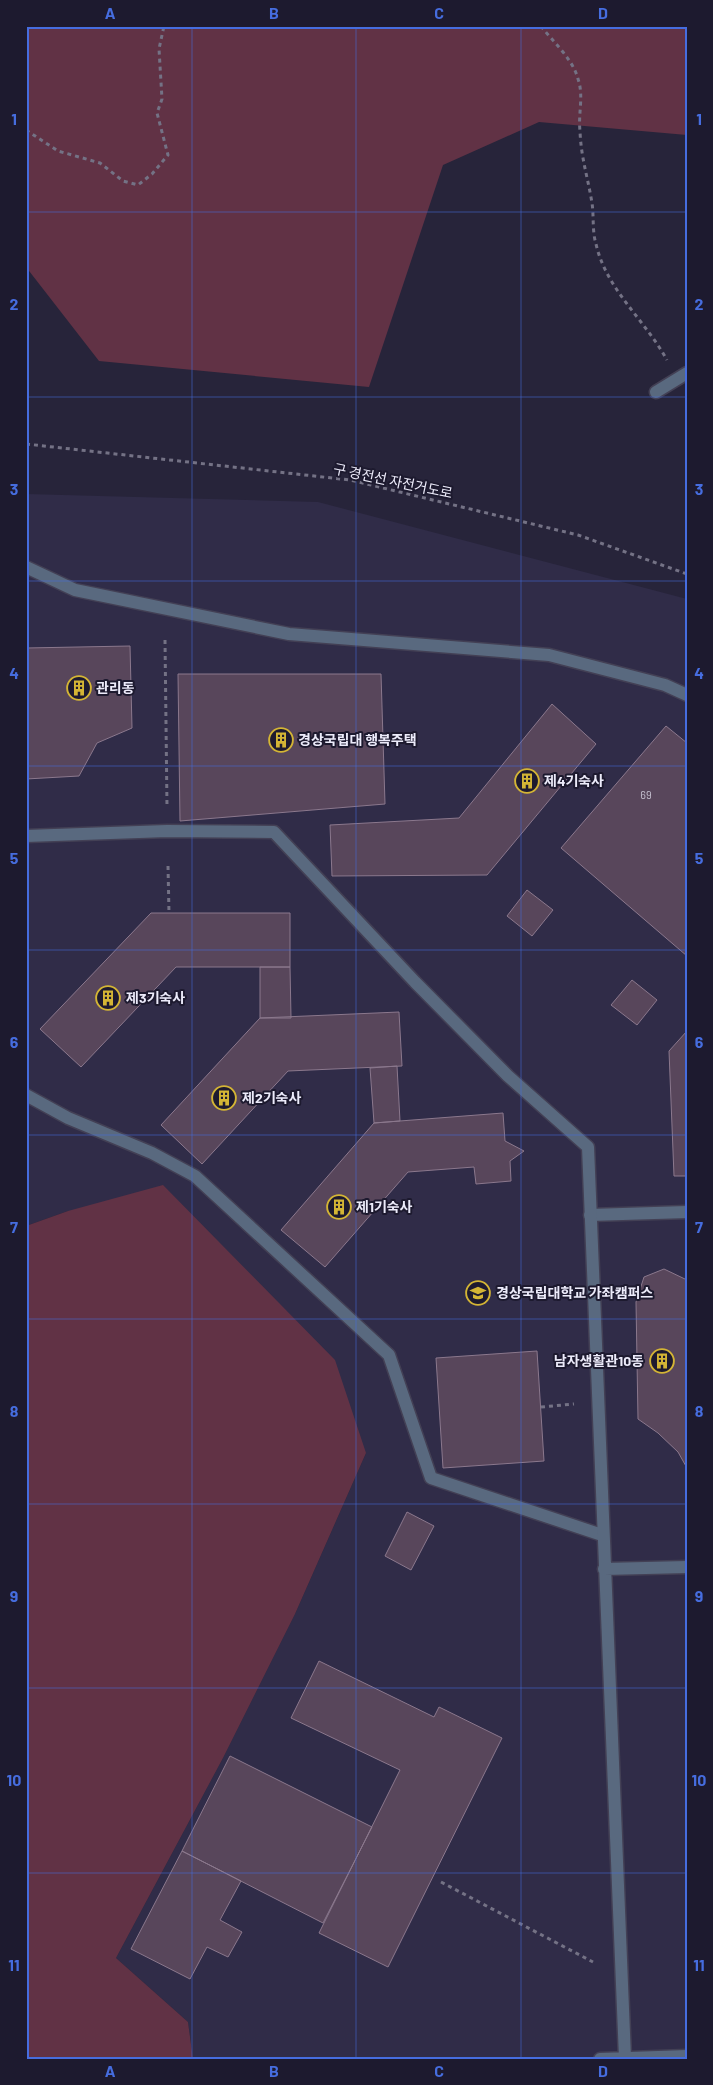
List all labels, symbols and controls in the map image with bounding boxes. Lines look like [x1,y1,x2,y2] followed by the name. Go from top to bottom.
[105,3,116,22] text: A
[269,3,279,22] text: B
[434,3,444,22] text: C
[598,3,608,22] text: D
[11,109,17,128] text: 1
[696,109,702,128] text: 1
[10,294,19,313] text: 2
[695,294,704,313] text: 2
[332,460,454,501] street label: 구 경전선 자전거도로
[10,479,18,498] text: 3
[695,479,703,498] text: 3
[9,663,19,682] text: 4
[694,663,704,682] text: 4
[66,675,92,701] building icon: 관리동
[96,679,135,696] place label: 관리동
[268,727,294,753] building icon: 경상국립대 행복주택
[298,731,417,748] place label: 경상국립대 행복주택
[514,768,540,794] building icon: 제4기숙사
[544,772,604,789] place label: 제4기숙사
[640,788,652,801] house number: 69
[10,848,19,867] text: 5
[695,848,704,867] text: 5
[95,985,121,1011] building icon: 제3기숙사
[126,989,185,1006] place label: 제3기숙사
[10,1032,19,1051] text: 6
[695,1032,704,1051] text: 6
[211,1085,237,1111] building icon: 제2기숙사
[242,1089,301,1106] place label: 제2기숙사
[326,1194,352,1220] building icon: 제1기숙사
[356,1198,413,1215] place label: 제1기숙사
[10,1217,18,1236] text: 7
[695,1217,703,1236] text: 7
[465,1280,491,1306] school or university icon: 경상국립대학교 가좌캠퍼스
[496,1284,653,1301] place label: 경상국립대학교 가좌캠퍼스
[649,1348,675,1374] building icon: 남자생활관10동
[554,1352,644,1369] place label: 남자생활관10동
[10,1401,19,1420] text: 8
[695,1401,704,1420] text: 8
[10,1586,18,1605] text: 9
[695,1586,703,1605] text: 9
[7,1770,21,1789] text: 10
[692,1770,706,1789] text: 10
[8,1955,20,1974] text: 11
[693,1955,705,1974] text: 11
[105,2061,116,2080] text: A
[269,2061,279,2080] text: B
[434,2061,444,2080] text: C
[598,2061,608,2080] text: D

